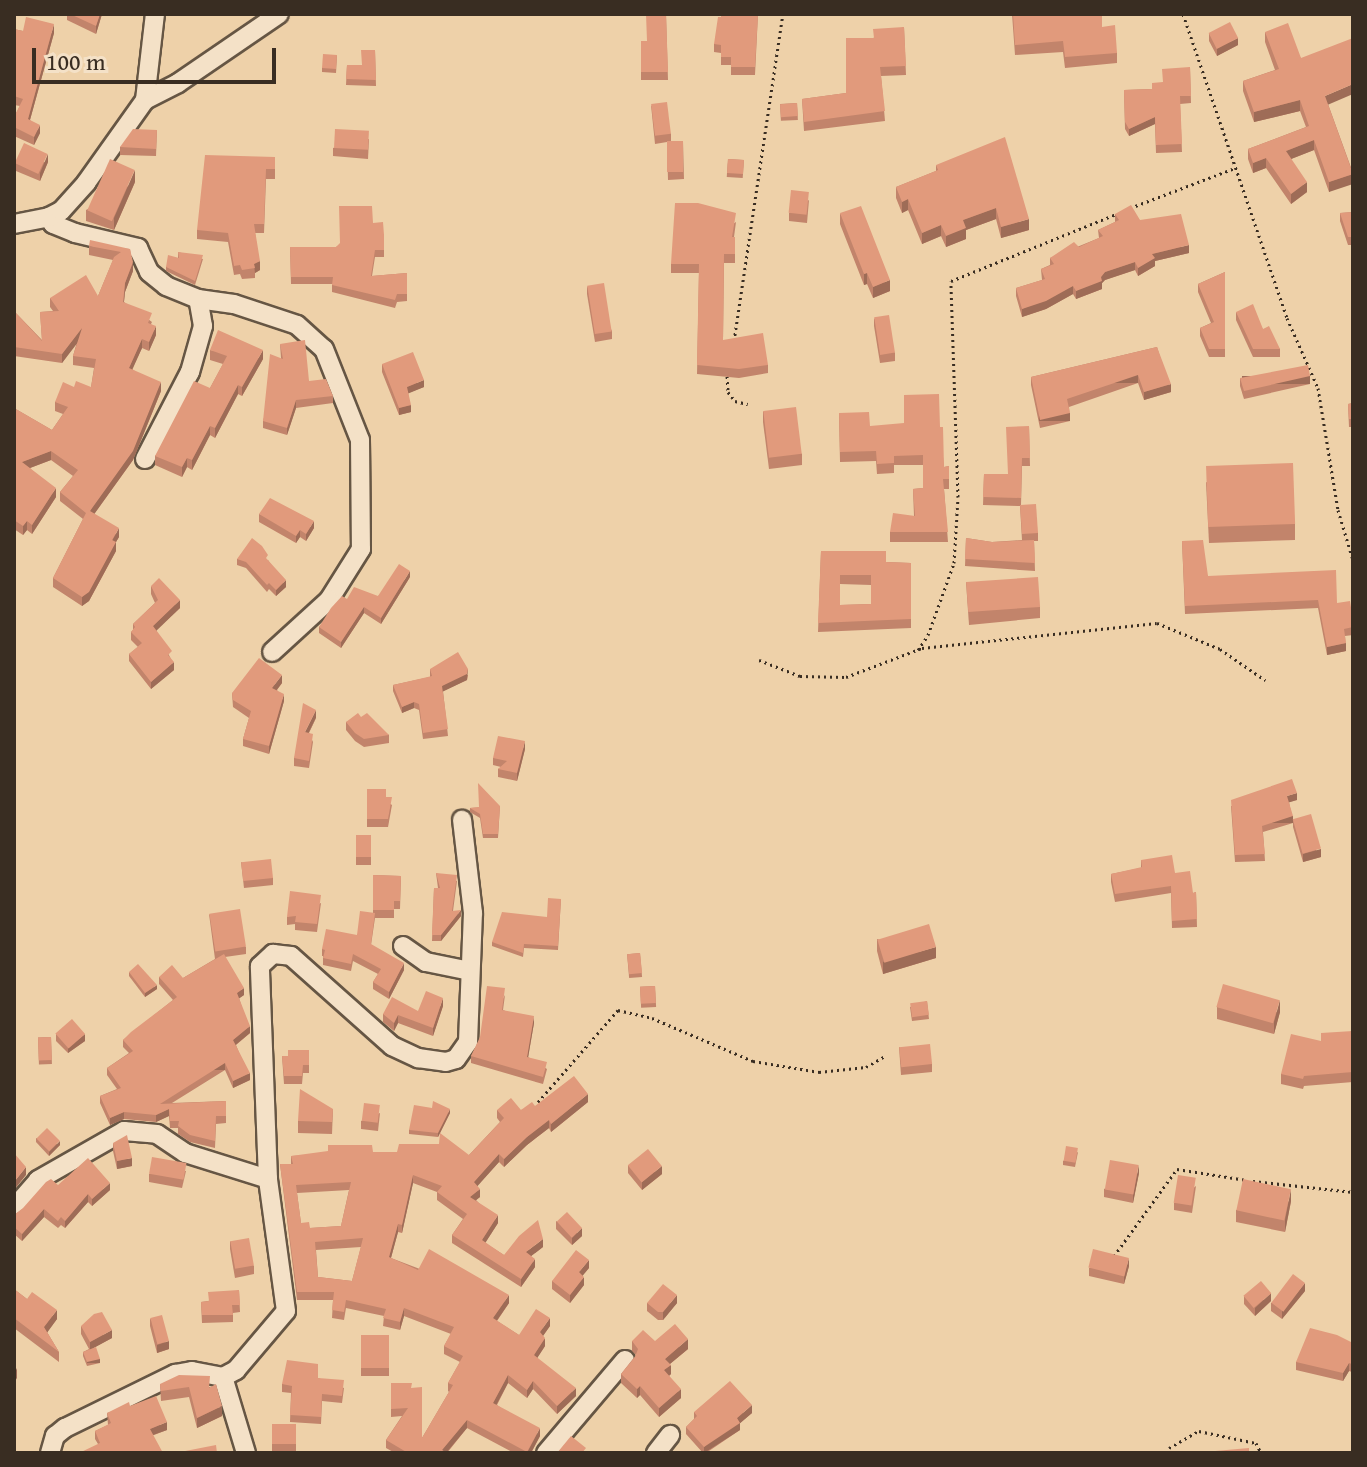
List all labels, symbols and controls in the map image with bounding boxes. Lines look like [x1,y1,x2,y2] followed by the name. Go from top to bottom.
[36,32,280,82] scale bar
[46,44,106,79] text: 100 m

